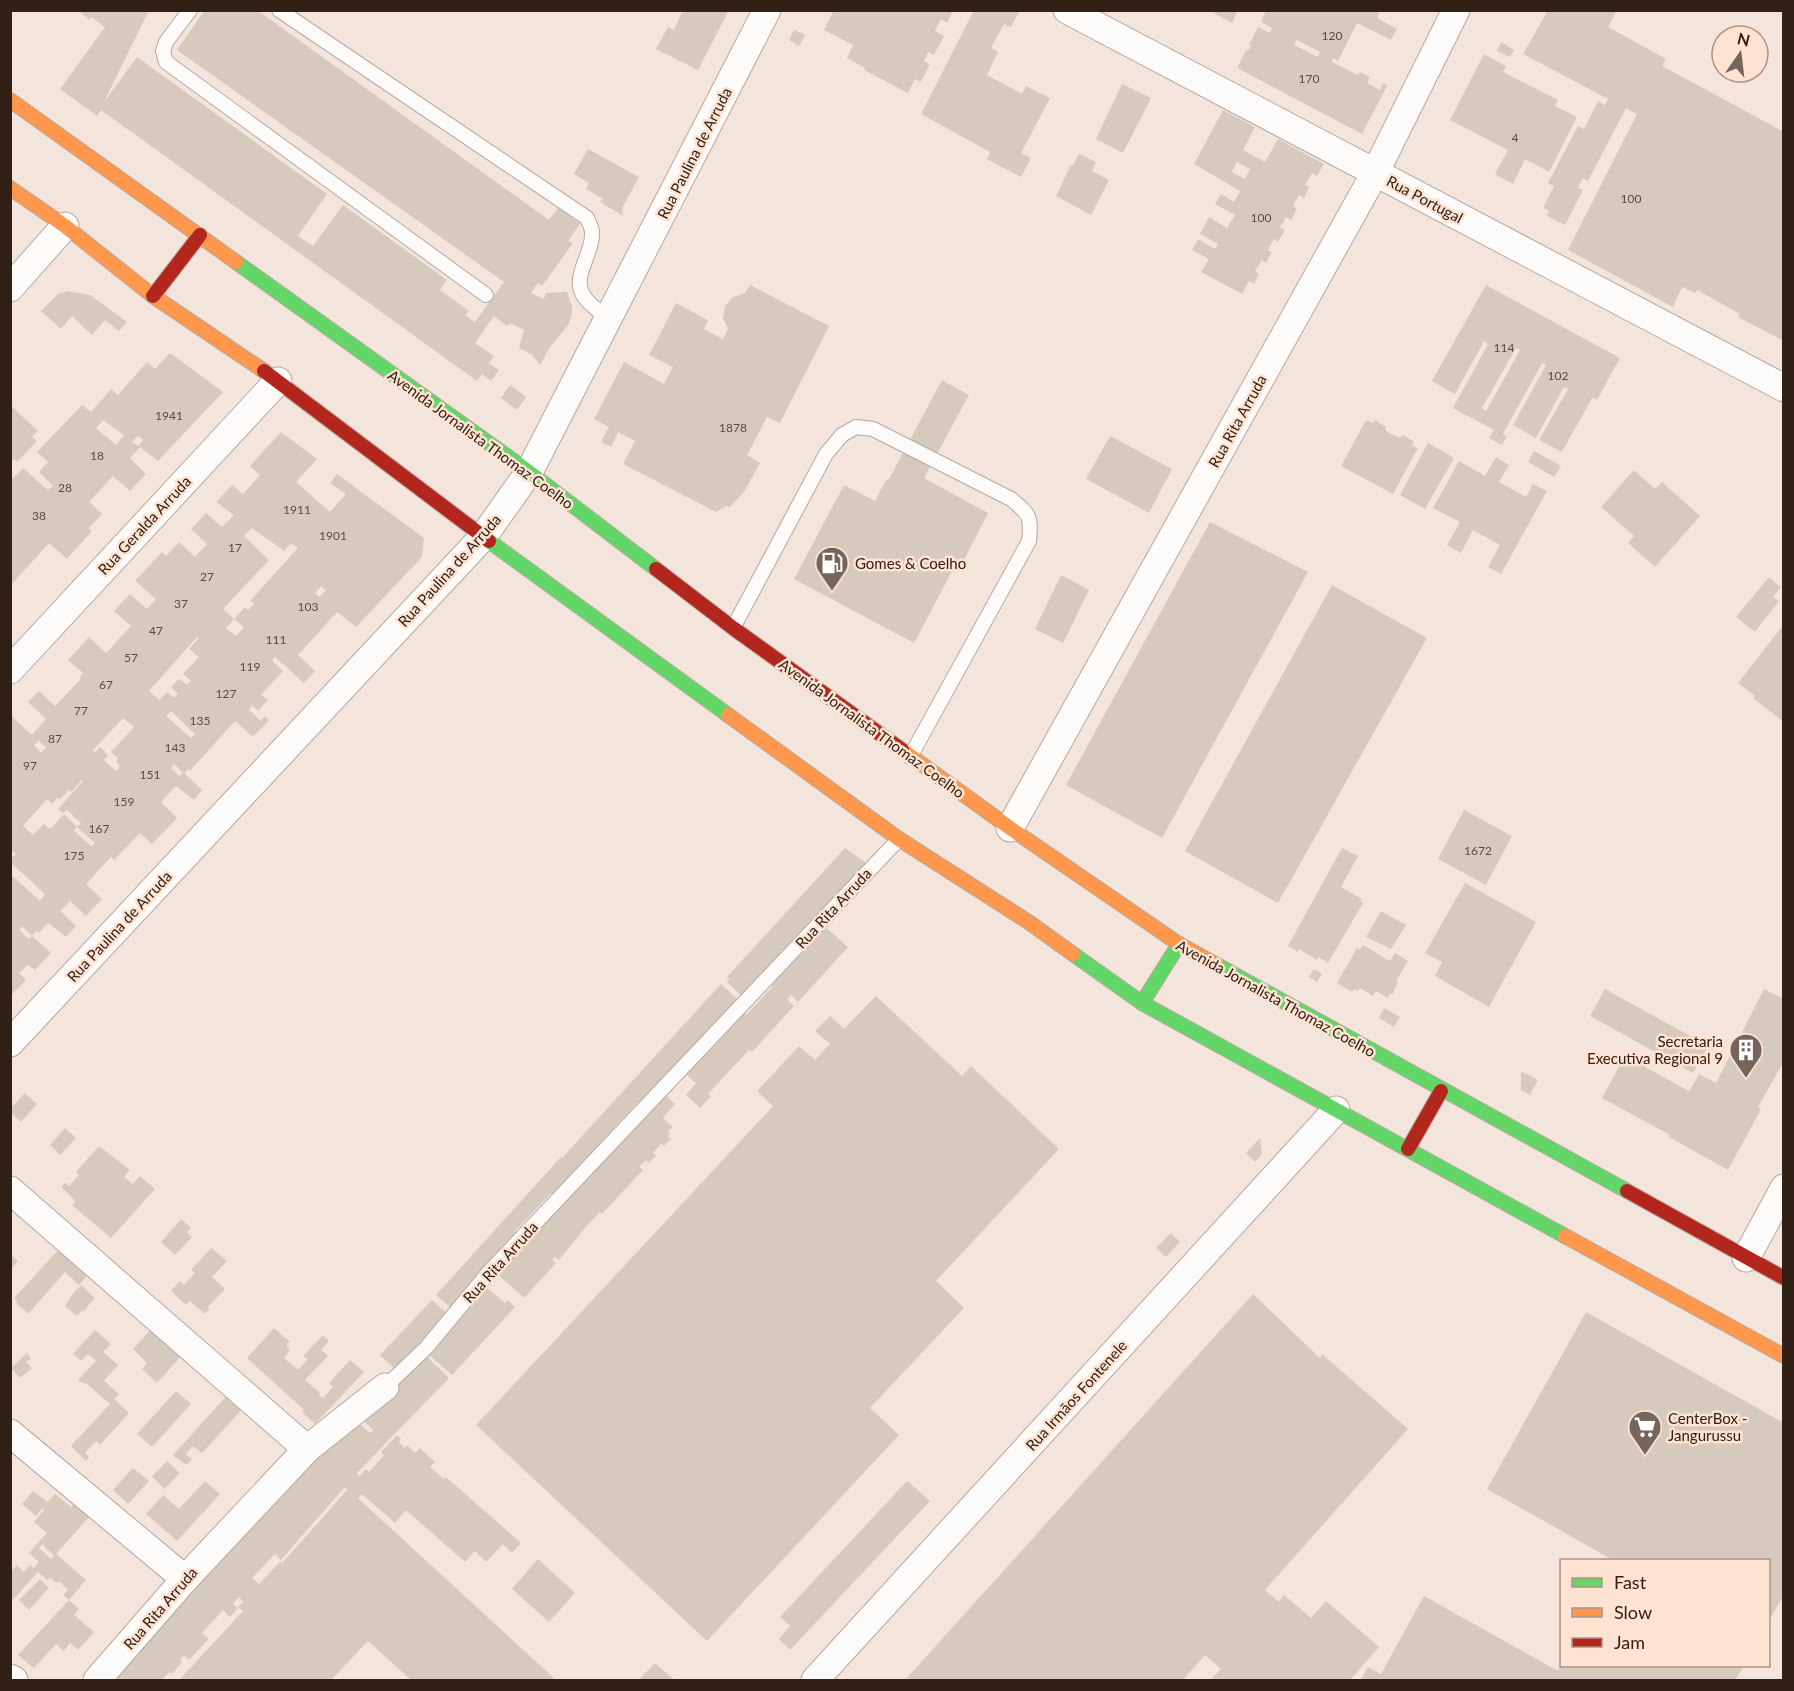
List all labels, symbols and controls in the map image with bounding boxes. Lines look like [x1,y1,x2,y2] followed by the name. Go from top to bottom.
[1710,24,1770,84] north arrow
[1322,28,1342,43] house number: 120
[1735,28,1752,50] text: N
[1299,71,1319,86] house number: 170
[653,84,735,222] street label: Rua Paulina de Arruda
[1512,130,1519,145] house number: 4
[1384,171,1466,227] street label: Rua Portugal
[1621,191,1641,206] house number: 100
[1251,210,1271,225] house number: 100
[1494,340,1514,355] house number: 114
[385,366,577,512] street label: Avenida Jornalista Thomaz Coelho
[1548,368,1568,383] house number: 102
[1204,372,1270,470] street label: Rua Rita Arruda
[155,408,183,423] house number: 1941
[719,420,747,435] house number: 1878
[90,448,104,463] house number: 18
[94,472,194,578] street label: Rua Geralda Arruda
[58,480,72,495] house number: 28
[283,502,311,517] house number: 1911
[32,508,46,523] house number: 38
[394,510,504,630] street label: Rua Paulina de Arruda
[319,528,347,543] house number: 1901
[228,540,242,555] house number: 17
[814,545,850,592] fuel station icon: Gomes & Coelho
[855,554,966,572] place label: Gomes & Coelho
[200,569,214,584] house number: 27
[174,596,188,611] house number: 37
[298,599,318,614] house number: 103
[149,623,163,638] house number: 47
[266,632,286,647] house number: 111
[124,650,138,665] house number: 57
[776,655,968,801] street label: Avenida Jornalista Thomaz Coelho
[240,659,260,674] house number: 119
[99,677,113,692] house number: 67
[216,686,236,701] house number: 127
[74,703,88,718] house number: 77
[190,713,210,728] house number: 135
[48,731,62,746] house number: 87
[165,740,185,755] house number: 143
[23,758,37,773] house number: 97
[140,767,160,782] house number: 151
[114,794,134,809] house number: 159
[89,821,109,836] house number: 167
[1464,843,1492,858] house number: 1672
[64,848,84,863] house number: 175
[791,864,875,952] street label: Rua Rita Arruda
[63,867,175,985] street label: Rua Paulina de Arruda
[1173,936,1379,1060] street label: Avenida Jornalista Thomaz Coelho
[1587,1032,1723,1067] place label: Secretaria Executiva Regional 9
[1728,1032,1764,1079] building icon: Secretaria Executiva Regional 9
[459,1218,541,1306] street label: Rua Rita Arruda
[1022,1336,1130,1454] street label: Rua Irmãos Fontenele
[1627,1409,1663,1456] supermarket icon: CenterBox - Jangurussu
[1668,1409,1747,1444] place label: CenterBox - Jangurussu
[1560,1559,1770,1667] legend
[119,1563,201,1653] street label: Rua Rita Arruda
[1614,1571,1647,1593] text: Fast
[1614,1601,1652,1623] text: Slow
[1614,1631,1645,1653] text: Jam

